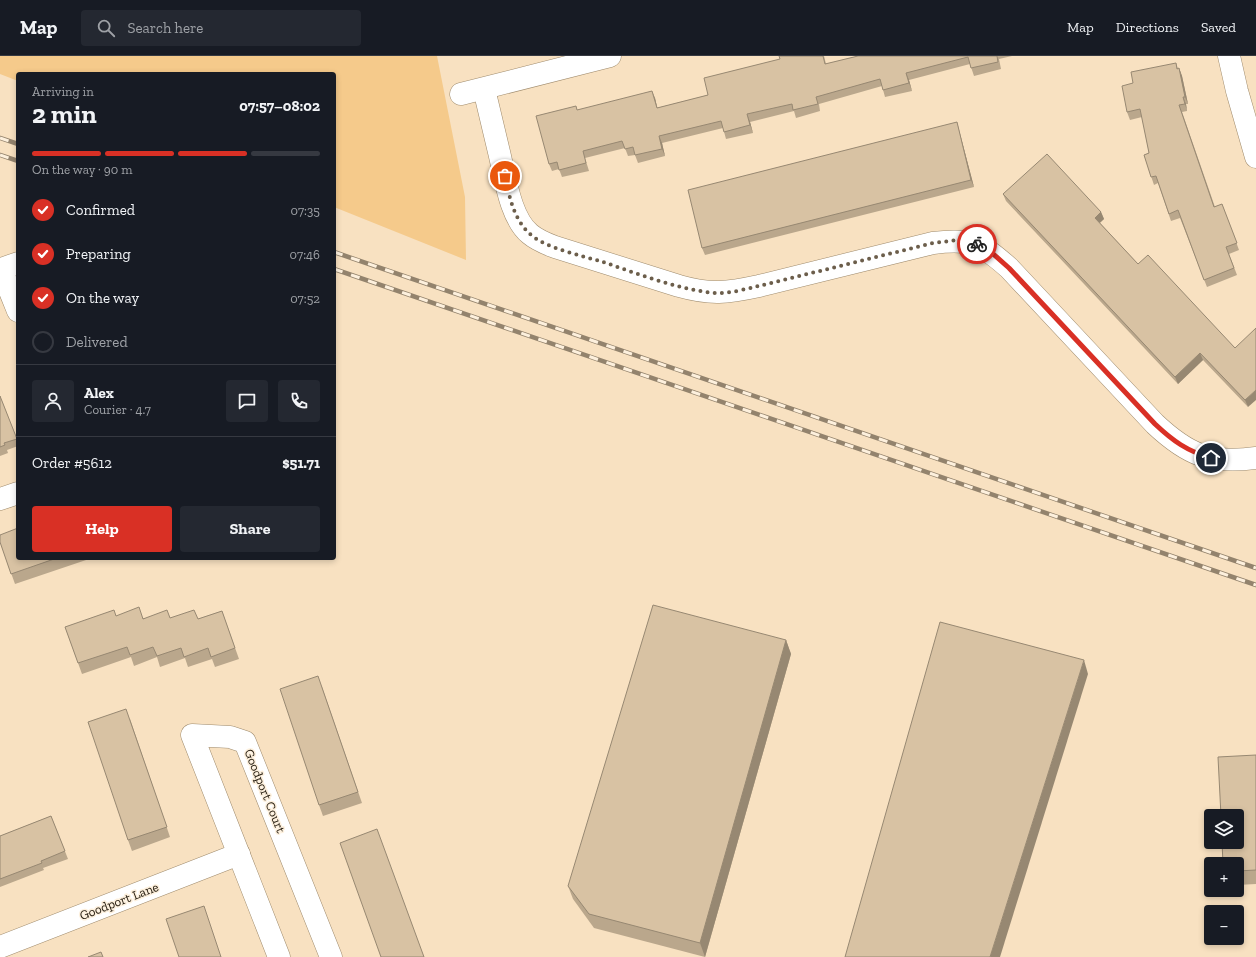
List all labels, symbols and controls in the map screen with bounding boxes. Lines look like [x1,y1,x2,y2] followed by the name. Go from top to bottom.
[81,10,361,46] search box
[20,16,57,39] text: Map
[95,17,117,39] icon: search
[127,19,203,37] text: Search here
[1067,19,1094,36] text: Map
[1116,19,1179,36] text: Directions
[1201,19,1236,36] text: Saved
[32,84,94,99] text: Arriving in
[239,97,320,115] text: 07:57–08:02
[32,98,97,130] text: 2 min
[488,159,522,193] pin
[32,162,132,177] text: On the way · 90 m
[494,165,516,187] icon: bag
[32,199,54,221] icon: check
[66,201,135,219] text: Confirmed
[290,203,320,218] text: 07:35
[957,224,997,264] courier
[966,233,988,255] icon: bike
[32,243,54,265] icon: check
[66,245,131,263] text: Preparing
[290,247,320,262] text: 07:46
[32,287,54,309] icon: check
[66,289,139,307] text: On the way
[290,291,320,306] text: 07:52
[66,333,128,351] text: Delivered
[32,380,74,422] button: person
[226,380,268,422] button: chat
[278,380,320,422] button: phone
[84,384,114,402] text: Alex
[84,402,151,417] text: Courier · 4.7
[1194,441,1228,475] pin
[1200,447,1222,469] icon: home
[32,454,112,472] text: Order #5612
[282,454,320,472] text: $51.71
[32,506,172,552] button: Help
[180,506,320,552] button: Share
[241,747,289,835] street label: Goodport Court
[1204,809,1244,945] map controls
[1204,809,1244,849] button: layers
[1204,857,1244,897] button: +
[77,879,161,923] street label: Goodport Lane
[1204,905,1244,945] button: −

